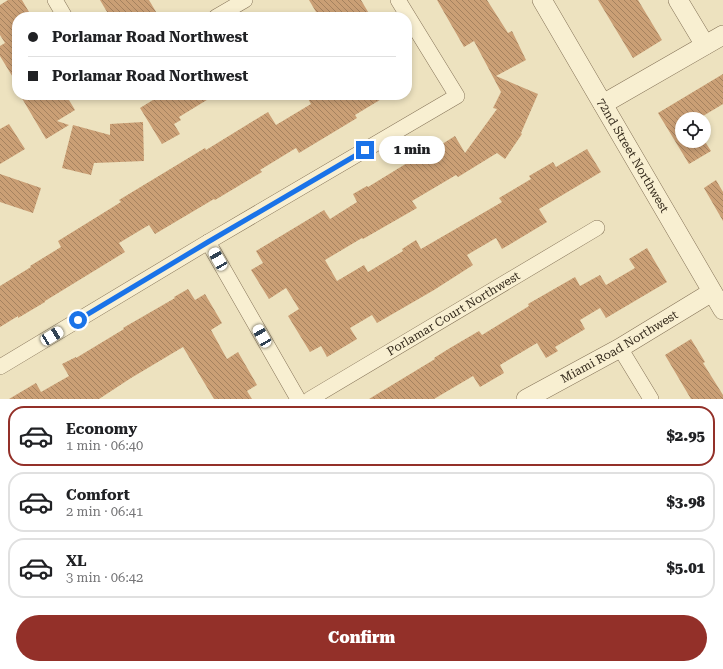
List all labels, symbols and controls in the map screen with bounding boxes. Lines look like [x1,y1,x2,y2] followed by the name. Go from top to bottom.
[52,28,248,46] text: Porlamar Road Northwest
[52,67,248,85] text: Porlamar Road Northwest
[594,96,672,216] street label: 72nd Street Northwest
[675,112,711,148] map controls
[675,112,711,148] button: locate
[379,136,445,164] callout: 1 min
[356,141,374,159] route end
[394,142,430,157] text: 1 min
[207,246,229,272] car
[384,268,523,358] street label: Porlamar Court Northwest
[558,307,681,386] street label: Miami Road Northwest
[69,311,87,329] route start
[251,323,273,349] car
[39,325,65,347] car
[18,418,54,454] icon: car
[66,420,137,438] text: Economy
[666,427,705,445] text: $2.95
[66,438,143,453] text: 1 min · 06:40
[18,484,54,520] icon: car
[66,486,130,504] text: Comfort
[666,493,705,511] text: $3.98
[66,504,143,519] text: 2 min · 06:41
[18,550,54,586] icon: car
[66,552,87,570] text: XL
[666,559,705,577] text: $5.01
[66,570,143,585] text: 3 min · 06:42
[16,615,707,661] button: Confirm

